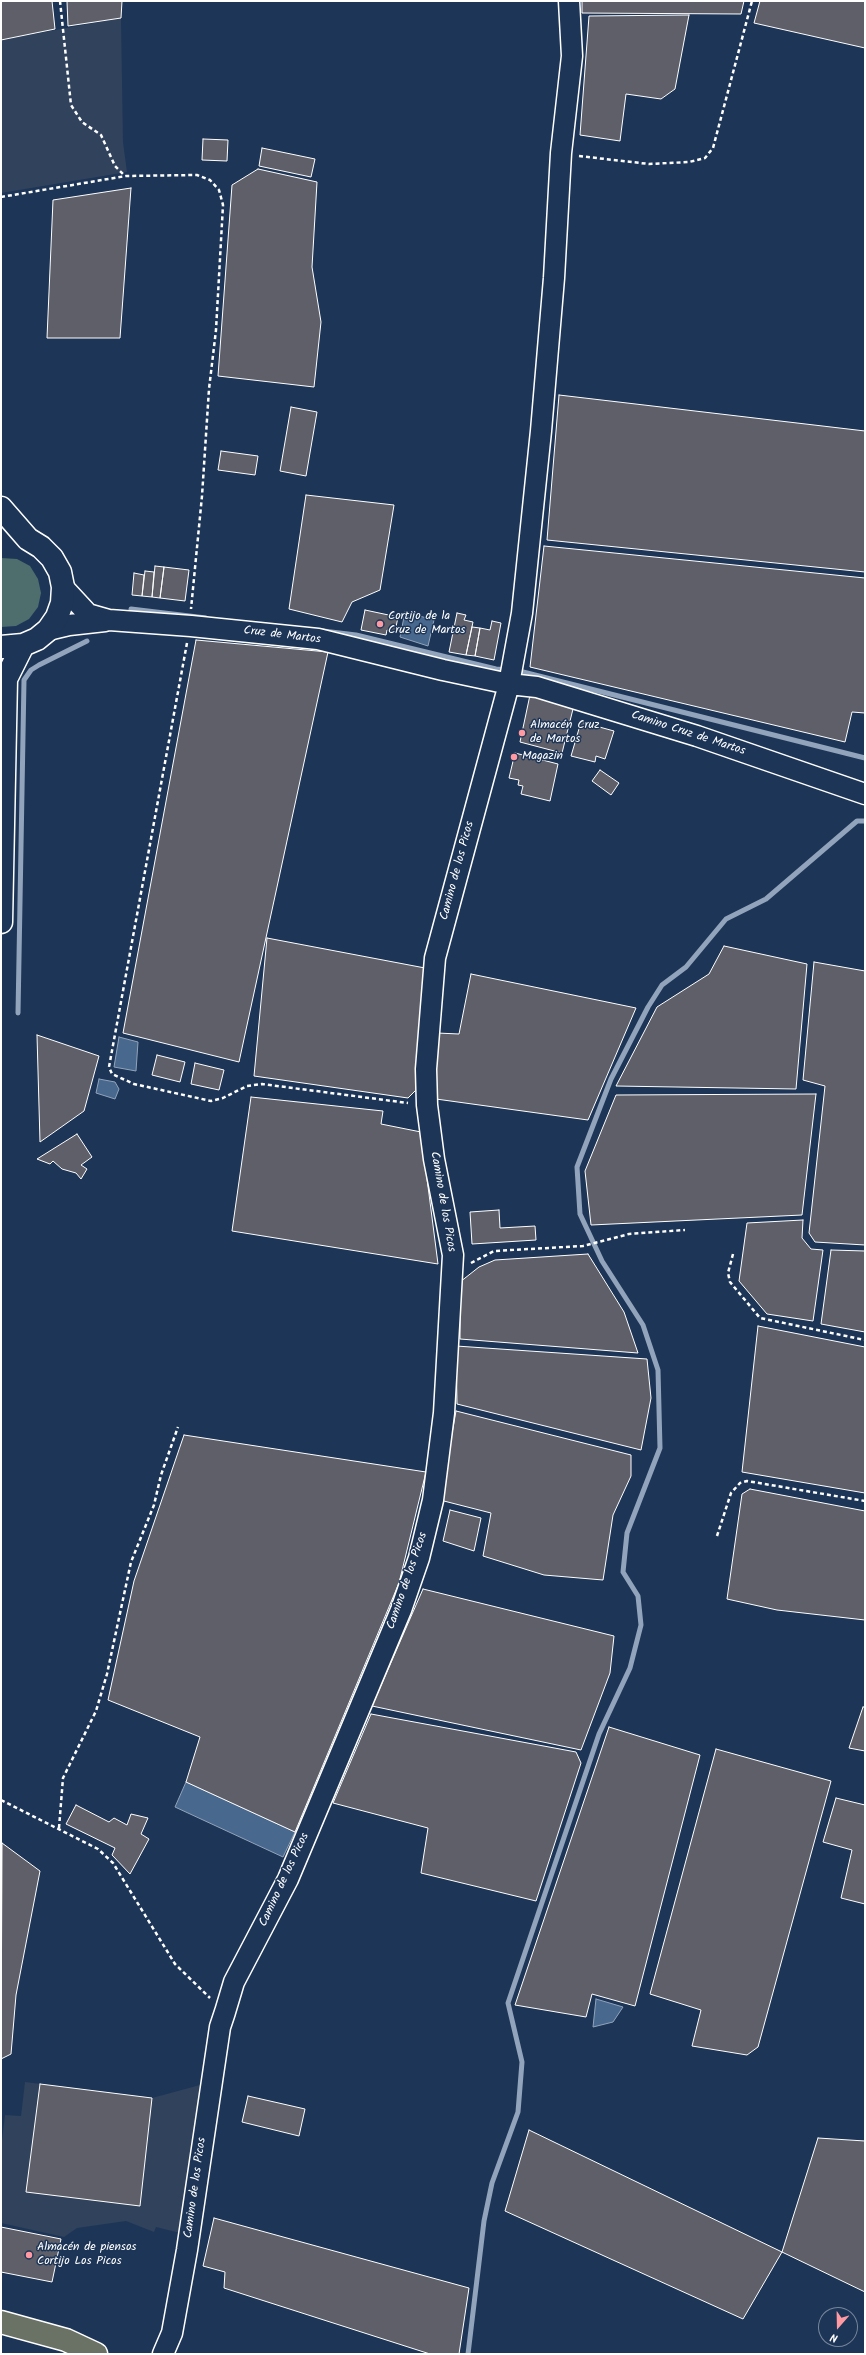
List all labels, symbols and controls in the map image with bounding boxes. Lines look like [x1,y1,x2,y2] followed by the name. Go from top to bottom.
[388,610,465,638] place label: Cortijo de la Cruz de Martos
[375,619,385,629] marker: Cortijo de la Cruz de Martos
[243,624,321,648] street label: Cruz de Martos
[629,709,747,759] street label: Camino Cruz de Martos
[530,719,599,747] place label: Almacén Cruz de Martos
[517,728,527,738] marker: Almacén Cruz de Martos
[522,750,563,764] place label: Magazin
[509,752,519,762] marker: Magazin
[438,820,478,922] street label: Camino de los Picos
[426,1151,458,1253] street label: Camino de los Picos
[385,1531,431,1631] street label: Camino de los Picos
[257,1831,313,1929] street label: Camino de los Picos
[182,2137,210,2239] street label: Camino de los Picos
[37,2241,136,2269] place label: Almacén de piensos Cortijo Los Picos
[24,2250,34,2260] marker: Almacén de piensos Cortijo Los Picos
[818,2307,858,2347] north arrow
[828,2328,841,2347] text: N

